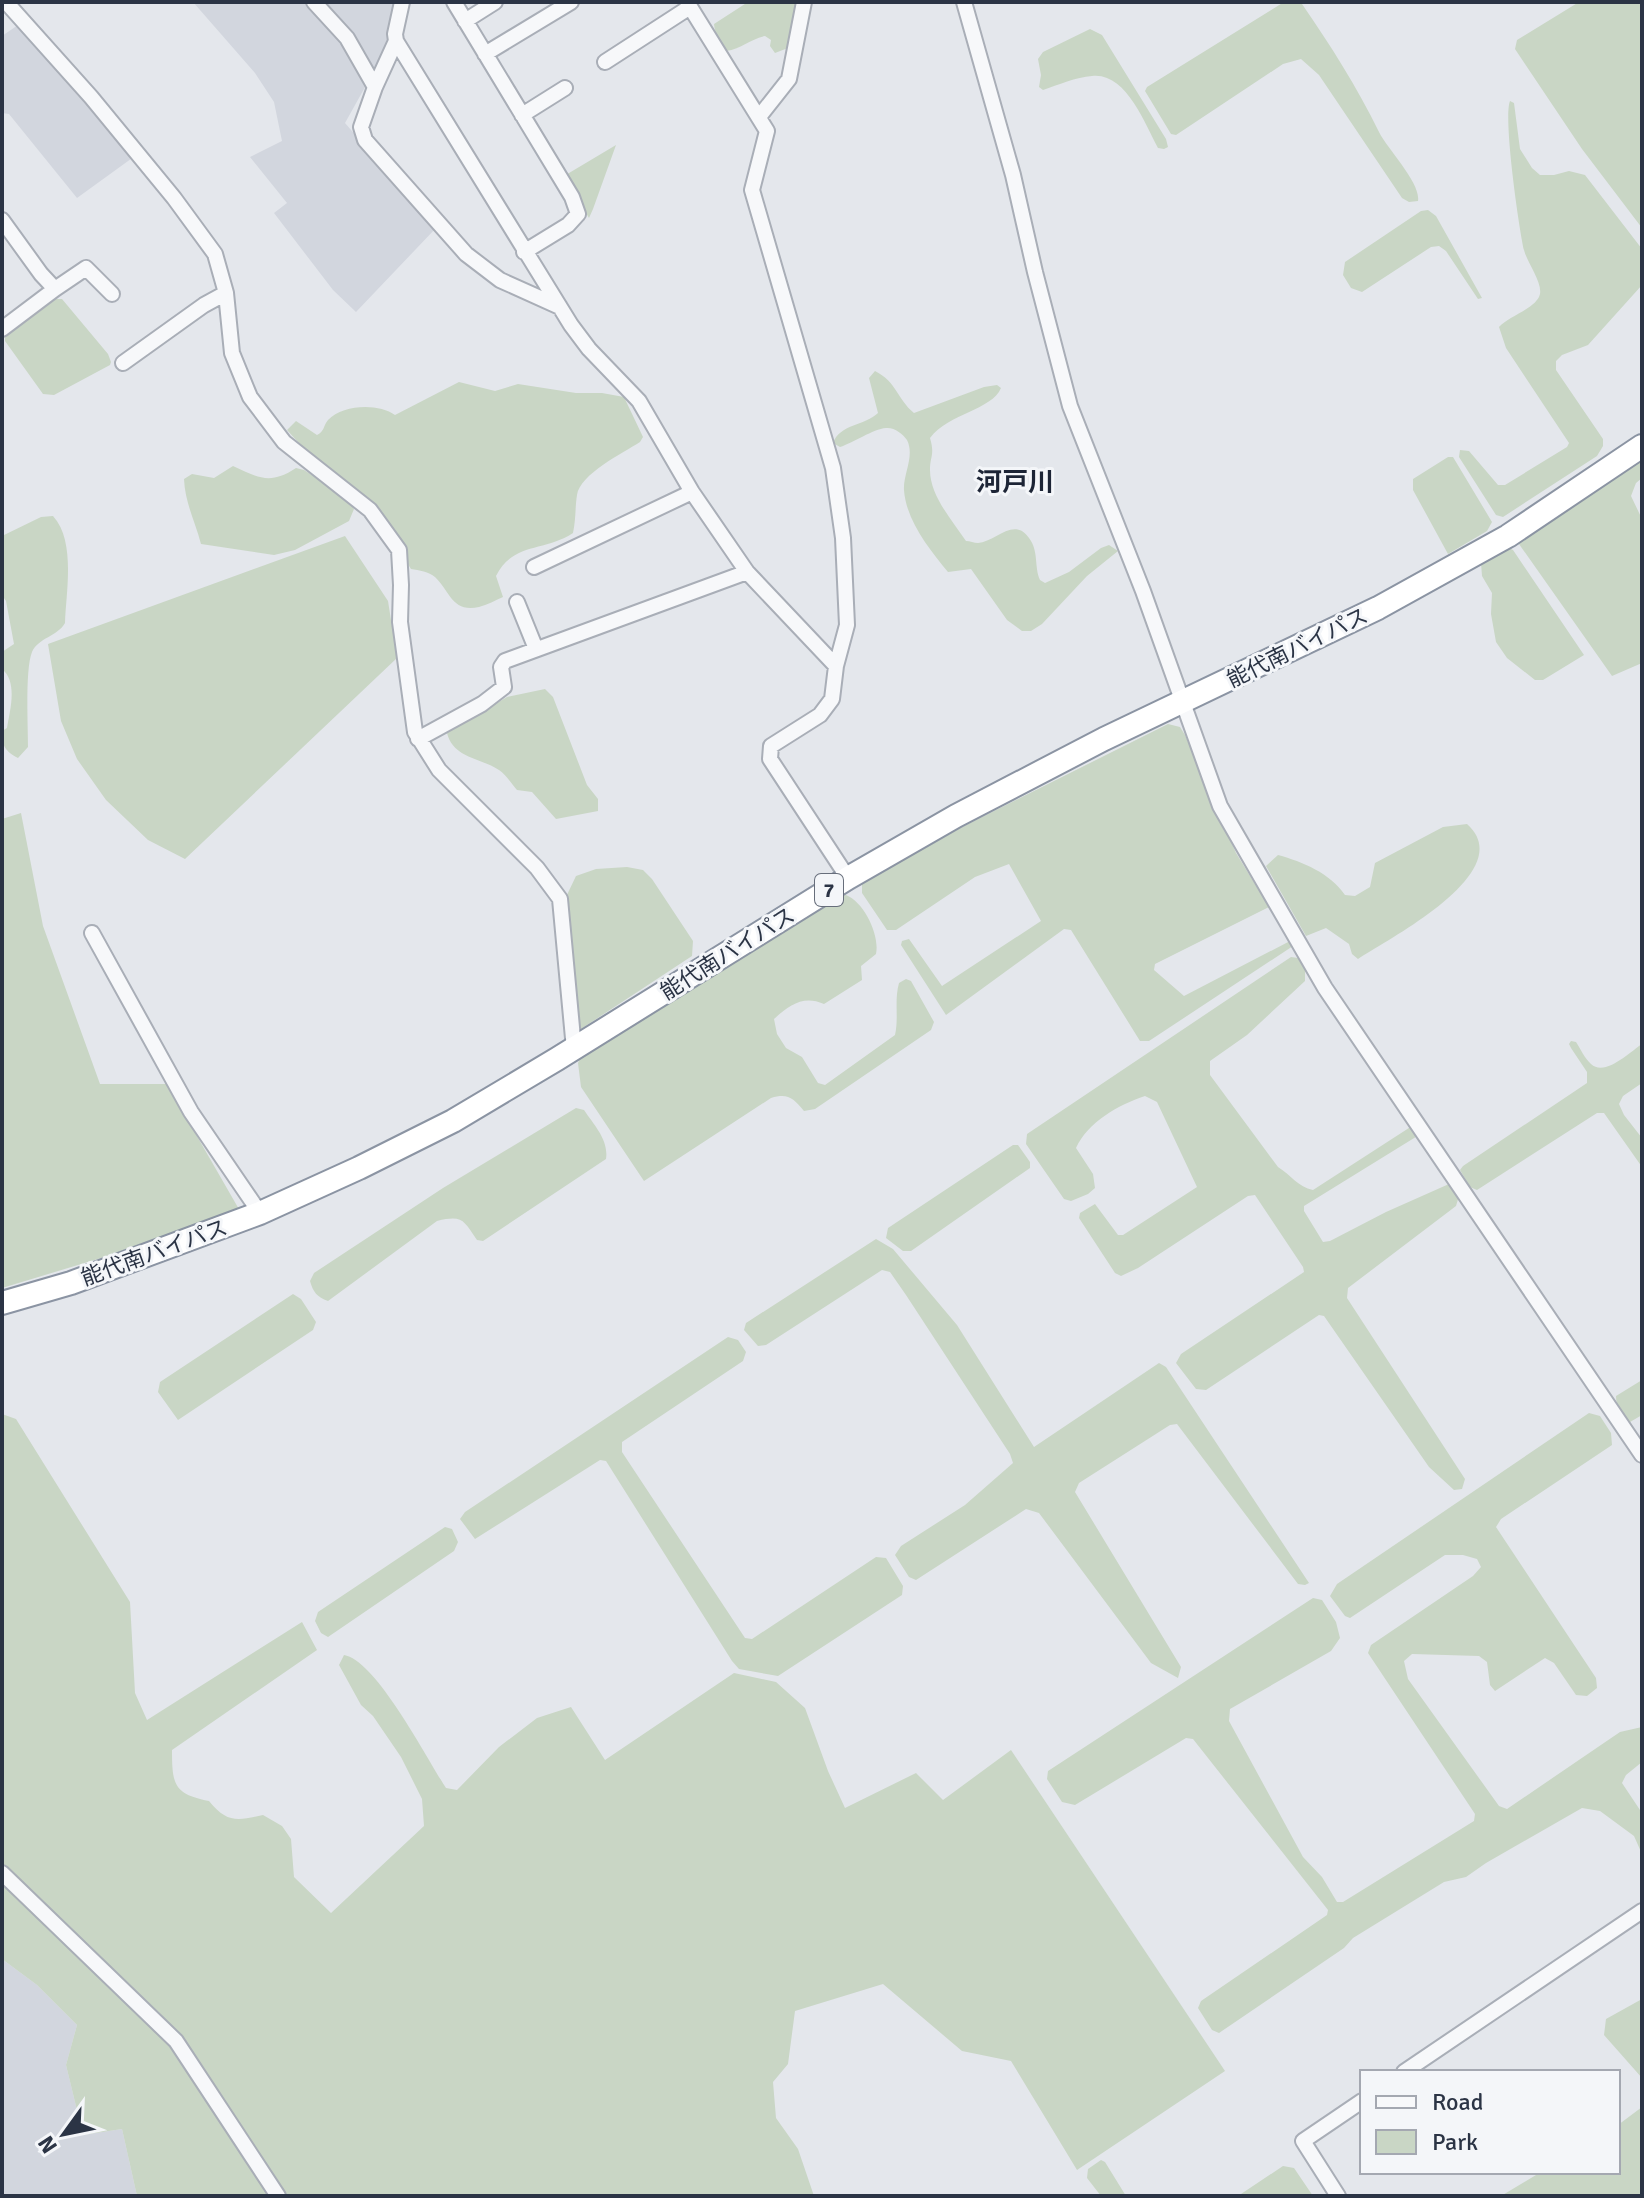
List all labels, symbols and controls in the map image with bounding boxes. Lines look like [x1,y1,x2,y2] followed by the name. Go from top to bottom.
[976,467,1054,499] district label: 河戸川
[1222,602,1372,693] street label: 能代南バイパス
[815,874,843,906] road number: 7
[655,901,800,1006] street label: 能代南バイパス
[77,1214,231,1291] street label: 能代南バイパス
[1360,2070,1620,2174] legend
[1432,2087,1483,2117] text: Road
[24,2094,104,2174] north arrow
[1432,2127,1478,2157] text: Park
[32,2131,63,2158] text: N

